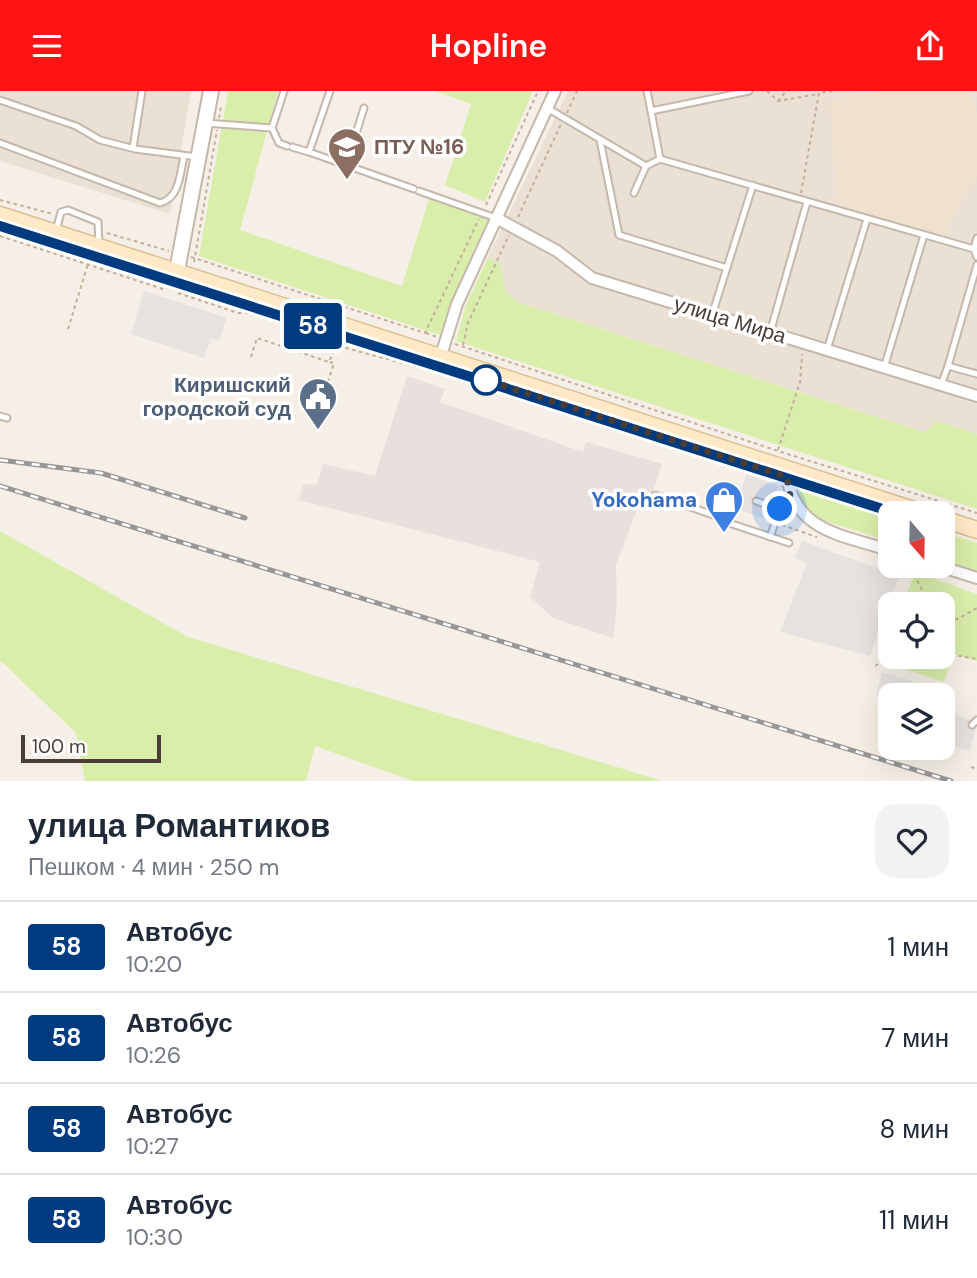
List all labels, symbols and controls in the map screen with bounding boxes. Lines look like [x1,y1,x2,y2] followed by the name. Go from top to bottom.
[430,25,547,67] text: Hopline
[28,27,66,65] icon: menu
[911,27,949,65] icon: share
[326,126,368,181] school or university icon: ПТУ №16
[374,133,464,161] place label: ПТУ №16
[670,290,790,350] street label: улица Мира
[282,303,344,349] line badge: 58
[298,310,328,341] text: 58
[471,365,501,395] unlabelled marker
[143,371,291,423] place label: Киришский городской суд
[297,376,339,431] public building icon: Киришский городской суд
[703,479,745,534] shop icon: Yokohama
[591,486,697,514] place label: Yokohama
[762,491,797,526] your location
[878,501,956,577] north arrow
[878,501,955,760] map controls
[878,592,955,669] button: locate
[878,683,955,760] button: layers
[21,732,161,764] scale bar
[32,734,86,759] text: 100 m
[28,804,330,847] text: улица Романтиков
[875,804,949,878] button: heart
[28,852,279,882] text: Пешком · 4 мин · 250 m
[126,915,233,949] text: Автобус
[887,930,949,964] text: 1 мин
[51,931,82,962] text: 58
[126,949,182,979] text: 10:20
[126,1006,233,1040] text: Автобус
[881,1021,949,1055] text: 7 мин
[51,1022,82,1053] text: 58
[126,1040,181,1070] text: 10:26
[126,1097,233,1131] text: Автобус
[880,1112,949,1146] text: 8 мин
[51,1113,82,1144] text: 58
[126,1131,179,1161] text: 10:27
[126,1188,233,1222] text: Автобус
[879,1203,949,1237] text: 11 мин
[51,1204,82,1235] text: 58
[126,1222,183,1252] text: 10:30

